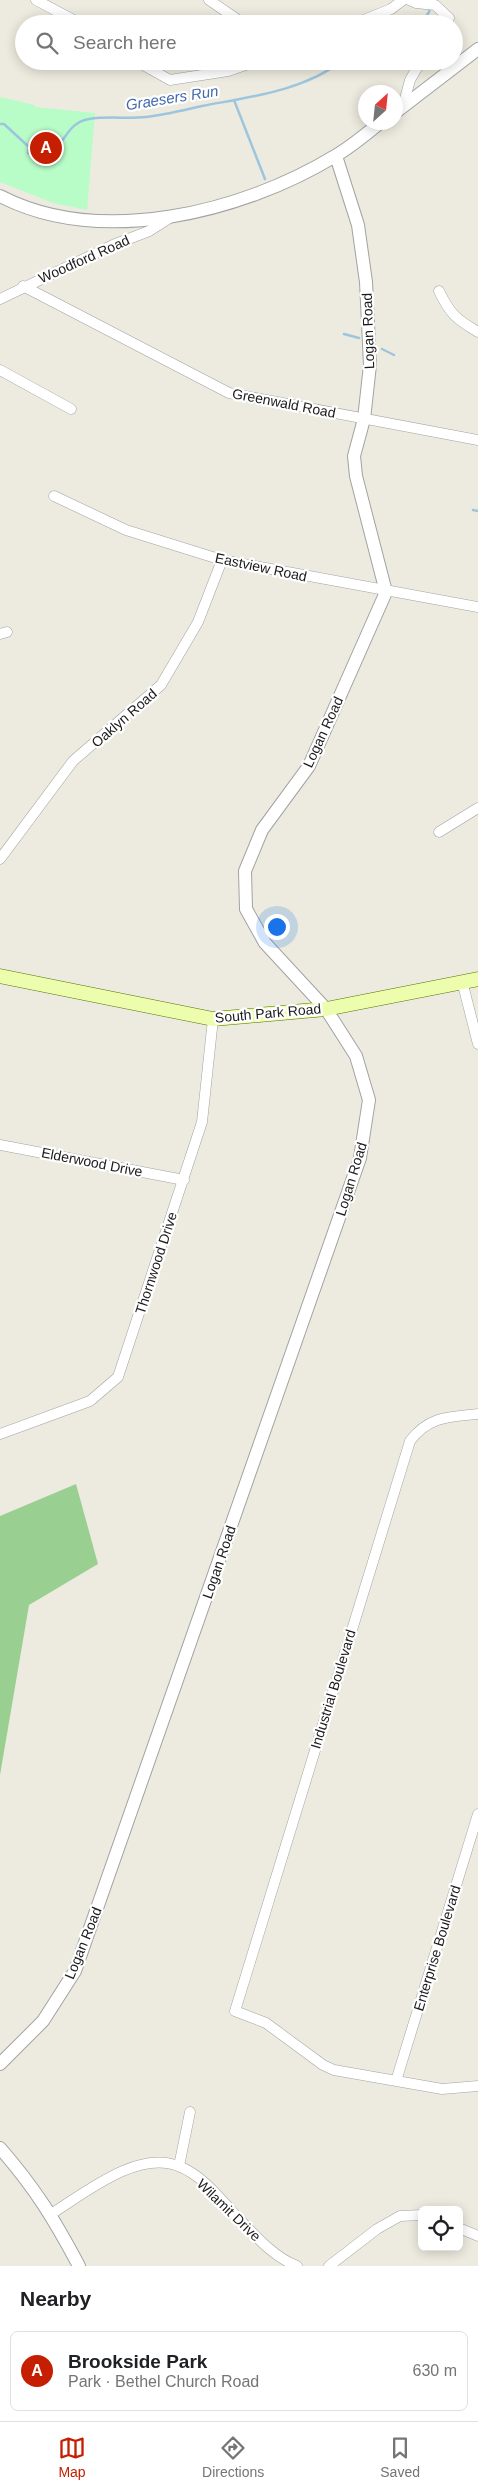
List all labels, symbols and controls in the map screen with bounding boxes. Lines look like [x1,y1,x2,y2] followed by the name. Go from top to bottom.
[15,15,463,70] search box
[33,29,61,57] icon: search
[73,32,177,53] text: Search here
[124,82,219,113] water label: Graesers Run
[358,85,403,130] north arrow
[30,129,62,167] pin: A
[36,232,132,286] street label: Woodford Road
[359,293,377,369] street label: Logan Road
[231,385,337,421] street label: Greenwald Road
[214,549,308,585] street label: Eastview Road
[88,685,160,751] street label: Oaklyn Road
[300,694,346,770] street label: Logan Road
[264,914,290,940] your location
[214,1000,322,1026] street label: South Park Road
[332,1140,370,1218] street label: Logan Road
[40,1144,144,1180] street label: Elderwood Drive
[132,1210,180,1316] street label: Thornwood Drive
[199,1523,239,1601] street label: Logan Road
[307,1627,359,1751] street label: Industrial Boulevard
[410,1883,464,2013] street label: Enterprise Boulevard
[61,1905,105,1981] street label: Logan Road
[194,2176,264,2245] street label: Wilamit Drive
[418,2206,463,2251] map controls
[418,2206,463,2251] button: locate
[20,2287,91,2310] text: Nearby
[68,2351,207,2372] text: Brookside Park
[31,2362,43,2379] text: A
[413,2362,457,2379] text: 630 m
[68,2373,259,2390] text: Park · Bethel Church Road
[58,2434,86,2480] tab: Map
[202,2434,264,2480] tab: Directions
[380,2434,420,2480] tab: Saved

